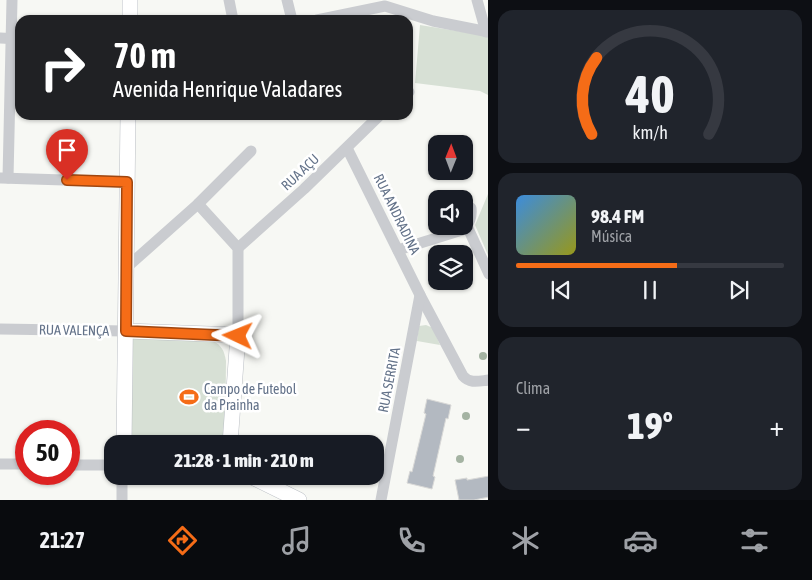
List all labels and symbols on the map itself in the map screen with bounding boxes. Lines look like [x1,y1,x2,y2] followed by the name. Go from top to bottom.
[46,129,88,180] pin
[428,135,472,180] north arrow
[278,151,322,193] street label: RUA AÇU
[371,171,423,257] street label: RUA ANDRADINA
[211,309,263,361] position arrow
[39,321,109,339] street label: RUA VALENÇA
[375,346,403,414] street label: RUA SERRITA
[204,381,297,413] place label: Campo de Futebol da Prainha
[178,386,200,408] sports icon: Campo de Futebol da Prainha
[15,420,80,485] speed limit sign: 50

